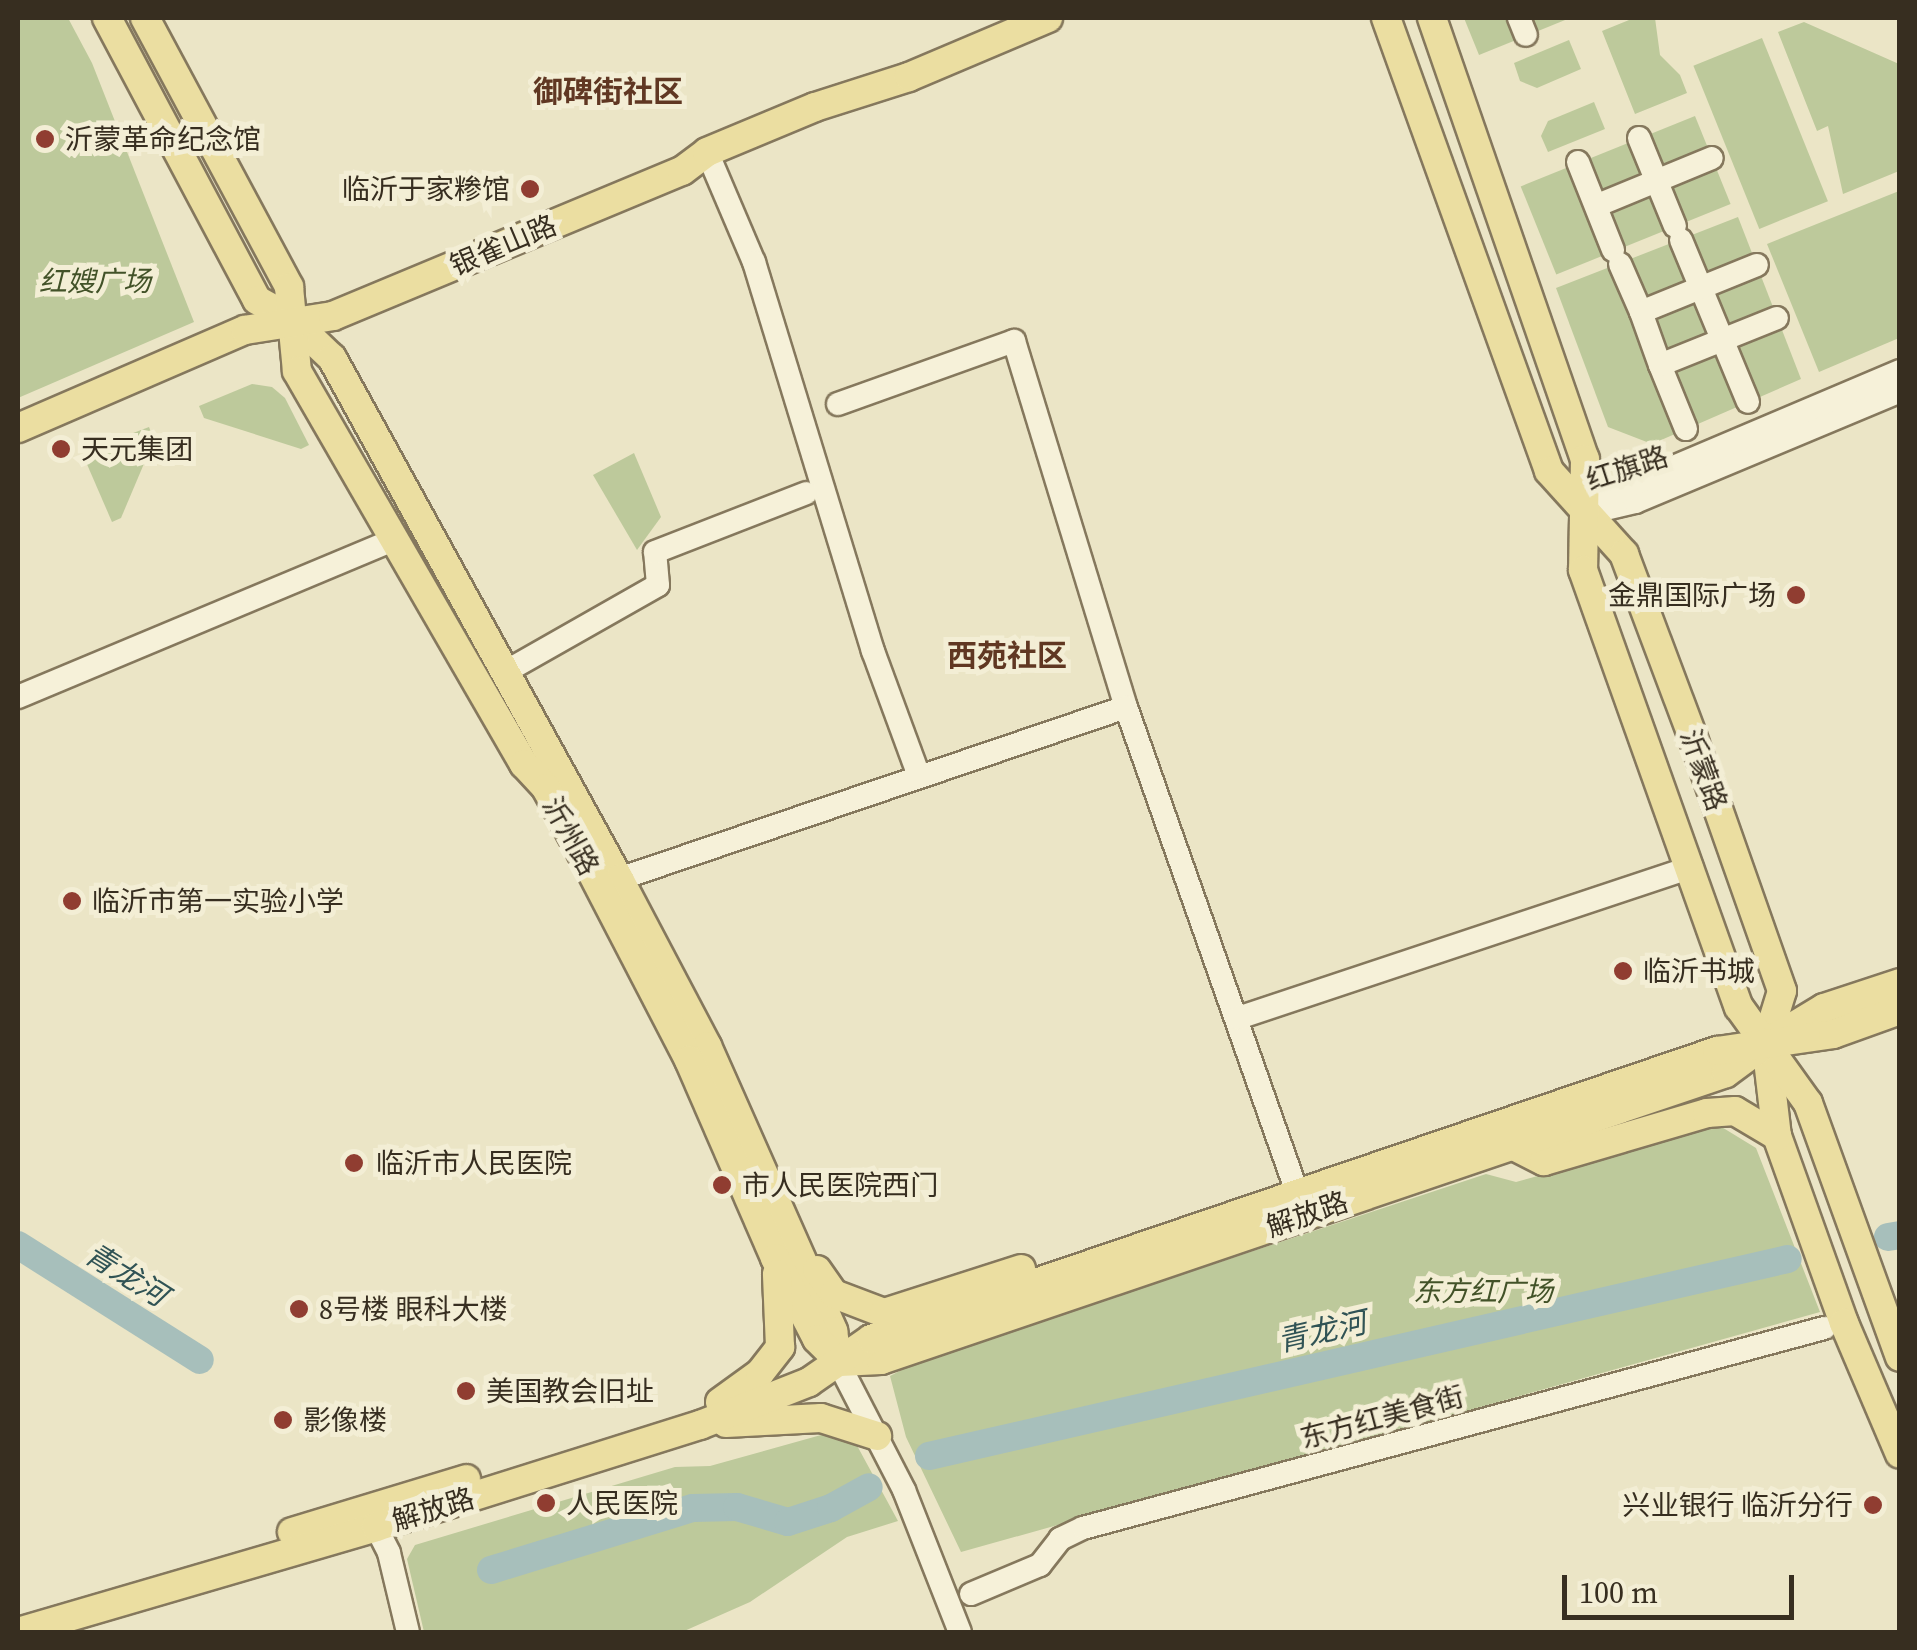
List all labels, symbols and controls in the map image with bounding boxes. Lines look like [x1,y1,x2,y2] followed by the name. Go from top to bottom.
[533,74,683,110] district label: 御碑街社区
[65,122,261,156] place label: 沂蒙革命纪念馆
[34,128,56,150] marker: 沂蒙革命纪念馆
[342,172,510,206] place label: 临沂于家糁馆
[519,178,541,200] marker: 临沂于家糁馆
[445,208,561,282] street label: 银雀山路
[39,264,151,298] park label: 红嫂广场
[81,432,193,466] place label: 天元集团
[50,438,72,460] marker: 天元集团
[1582,439,1672,497] street label: 红旗路
[1608,578,1776,612] place label: 金鼎国际广场
[1785,584,1807,606] marker: 金鼎国际广场
[947,638,1067,674] district label: 西苑社区
[1674,725,1734,815] street label: 沂蒙路
[536,791,606,881] street label: 沂州路
[92,884,344,918] place label: 临沂市第一实验小学
[61,890,83,912] marker: 临沂市第一实验小学
[1643,954,1755,988] place label: 临沂书城
[1612,960,1634,982] marker: 临沂书城
[376,1146,572,1180] place label: 临沂市人民医院
[341,1150,367,1176] marker: 临沂市人民医院
[742,1168,938,1202] place label: 市人民医院西门
[711,1174,733,1196] marker: 市人民医院西门
[1262,1184,1352,1244] street label: 解放路
[78,1236,174,1314] water label: 青龙河
[1413,1274,1553,1308] park label: 东方红广场
[319,1292,508,1326] place label: 8号楼 眼科大楼
[288,1298,310,1320] marker: 8号楼 眼科大楼
[1274,1304,1370,1360] water label: 青龙河
[486,1374,654,1408] place label: 美国教会旧址
[1297,1379,1467,1455] street label: 东方红美食街
[455,1380,477,1402] marker: 美国教会旧址
[303,1403,387,1437] place label: 影像楼
[272,1409,294,1431] marker: 影像楼
[388,1481,478,1537] street label: 解放路
[566,1486,678,1520] place label: 人民医院
[1622,1488,1853,1522] place label: 兴业银行 临沂分行
[535,1492,557,1514] marker: 人民医院
[1862,1494,1884,1516] marker: 兴业银行 临沂分行
[1567,1555,1800,1617] scale bar
[1579,1572,1658,1613] text: 100 m

